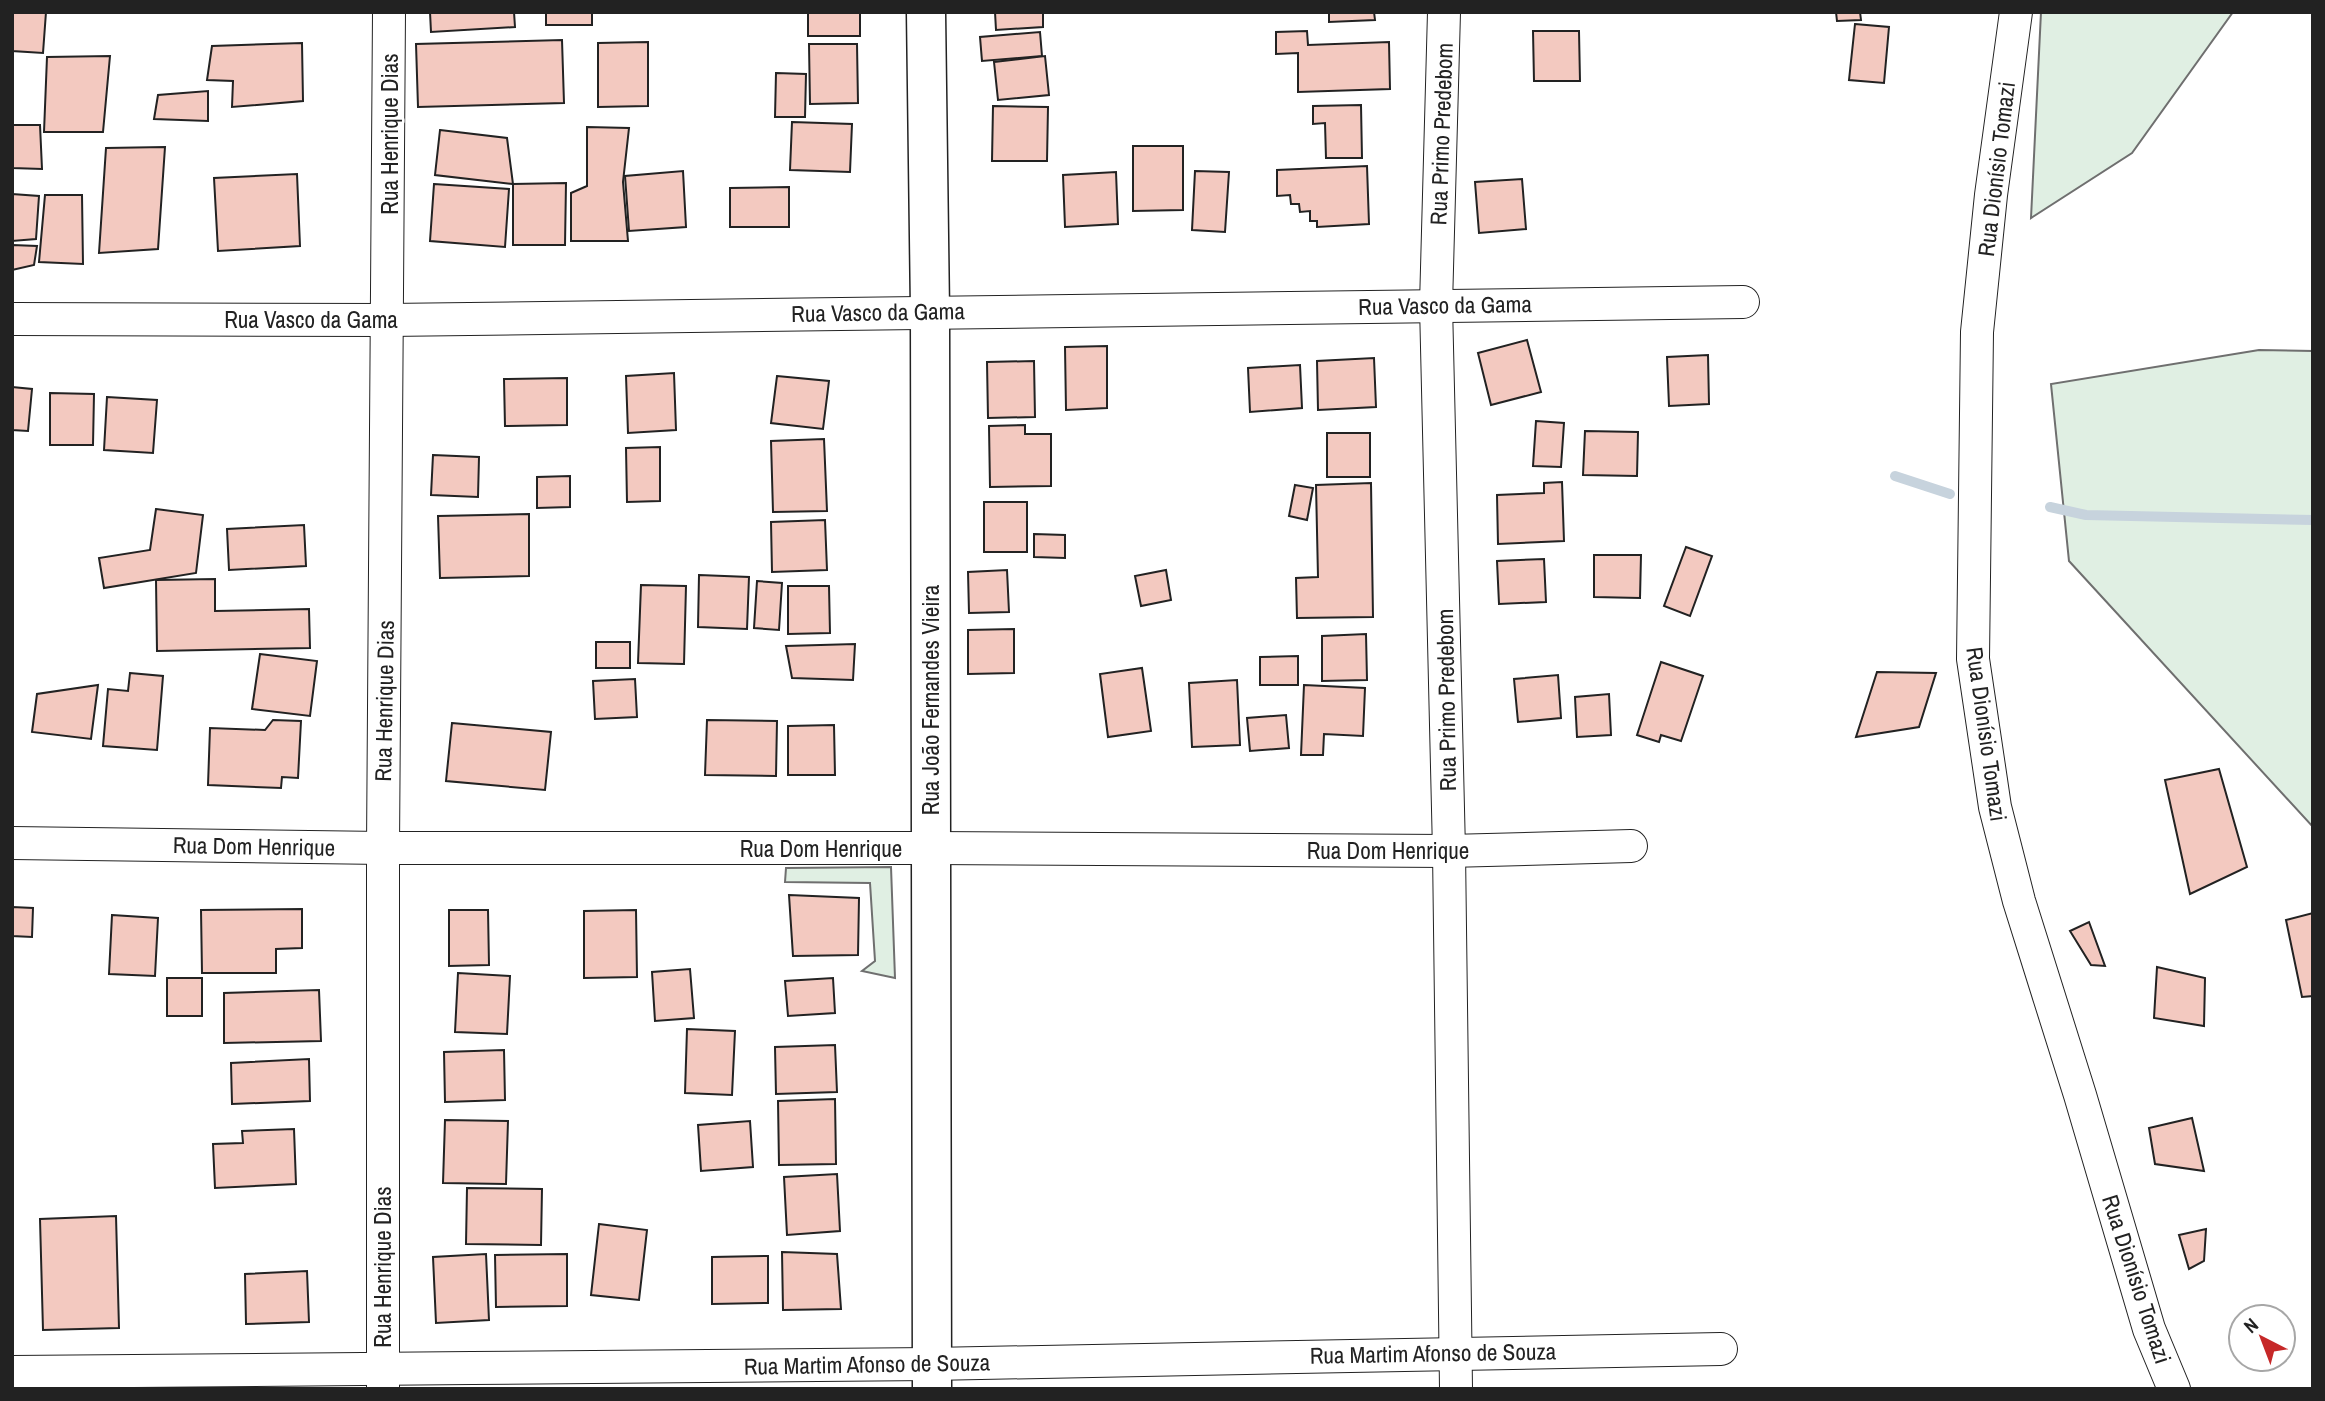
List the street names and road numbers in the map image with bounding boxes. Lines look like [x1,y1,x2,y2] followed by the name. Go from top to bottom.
[1422,42,1460,226] street label: Rua Primo Predebom
[374,53,405,215] street label: Rua Henrique Dias
[1970,80,2022,258] street label: Rua Dionísio Tomazi
[1358,288,1533,322] street label: Rua Vasco da Gama
[791,295,966,329] street label: Rua Vasco da Gama
[224,304,398,335] street label: Rua Vasco da Gama
[915,584,946,815] street label: Rua João Fernandes Vieira
[1429,609,1463,791] street label: Rua Primo Predebom
[367,620,401,782] street label: Rua Henrique Dias
[1959,645,2015,823] street label: Rua Dionísio Tomazi
[172,829,336,863] street label: Rua Dom Henrique
[740,833,902,864] street label: Rua Dom Henrique
[1307,835,1469,866] street label: Rua Dom Henrique
[367,1186,398,1348] street label: Rua Henrique Dias
[2095,1191,2179,1367] street label: Rua Dionísio Tomazi
[1310,1335,1557,1371] street label: Rua Martim Afonso de Souza
[744,1346,991,1382] street label: Rua Martim Afonso de Souza

